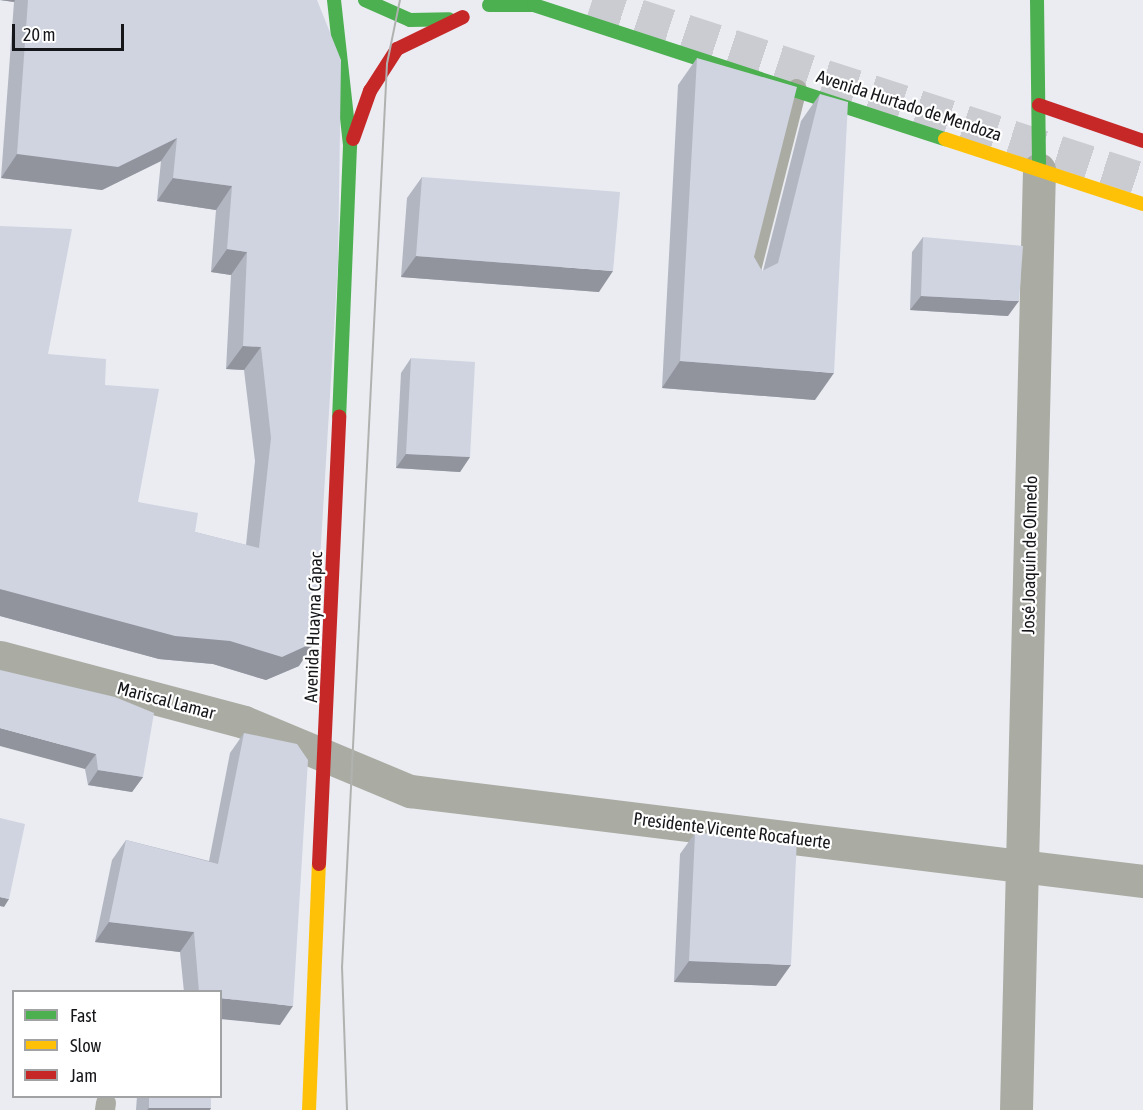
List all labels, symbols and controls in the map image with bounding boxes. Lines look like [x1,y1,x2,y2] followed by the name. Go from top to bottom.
[15,12,128,50] scale bar
[23,24,55,45] text: 20 m
[814,66,1004,146] street label: Avenida Hurtado de Mendoza
[1018,475,1042,635] street label: José Joaquín de Olmedo
[301,551,327,703] street label: Avenida Huayna Cápac
[115,678,217,724] street label: Mariscal Lamar
[632,808,832,854] street label: Presidente Vicente Rocafuerte
[12,990,222,1098] legend
[70,1005,97,1026] text: Fast
[70,1035,101,1056] text: Slow
[70,1065,97,1086] text: Jam

